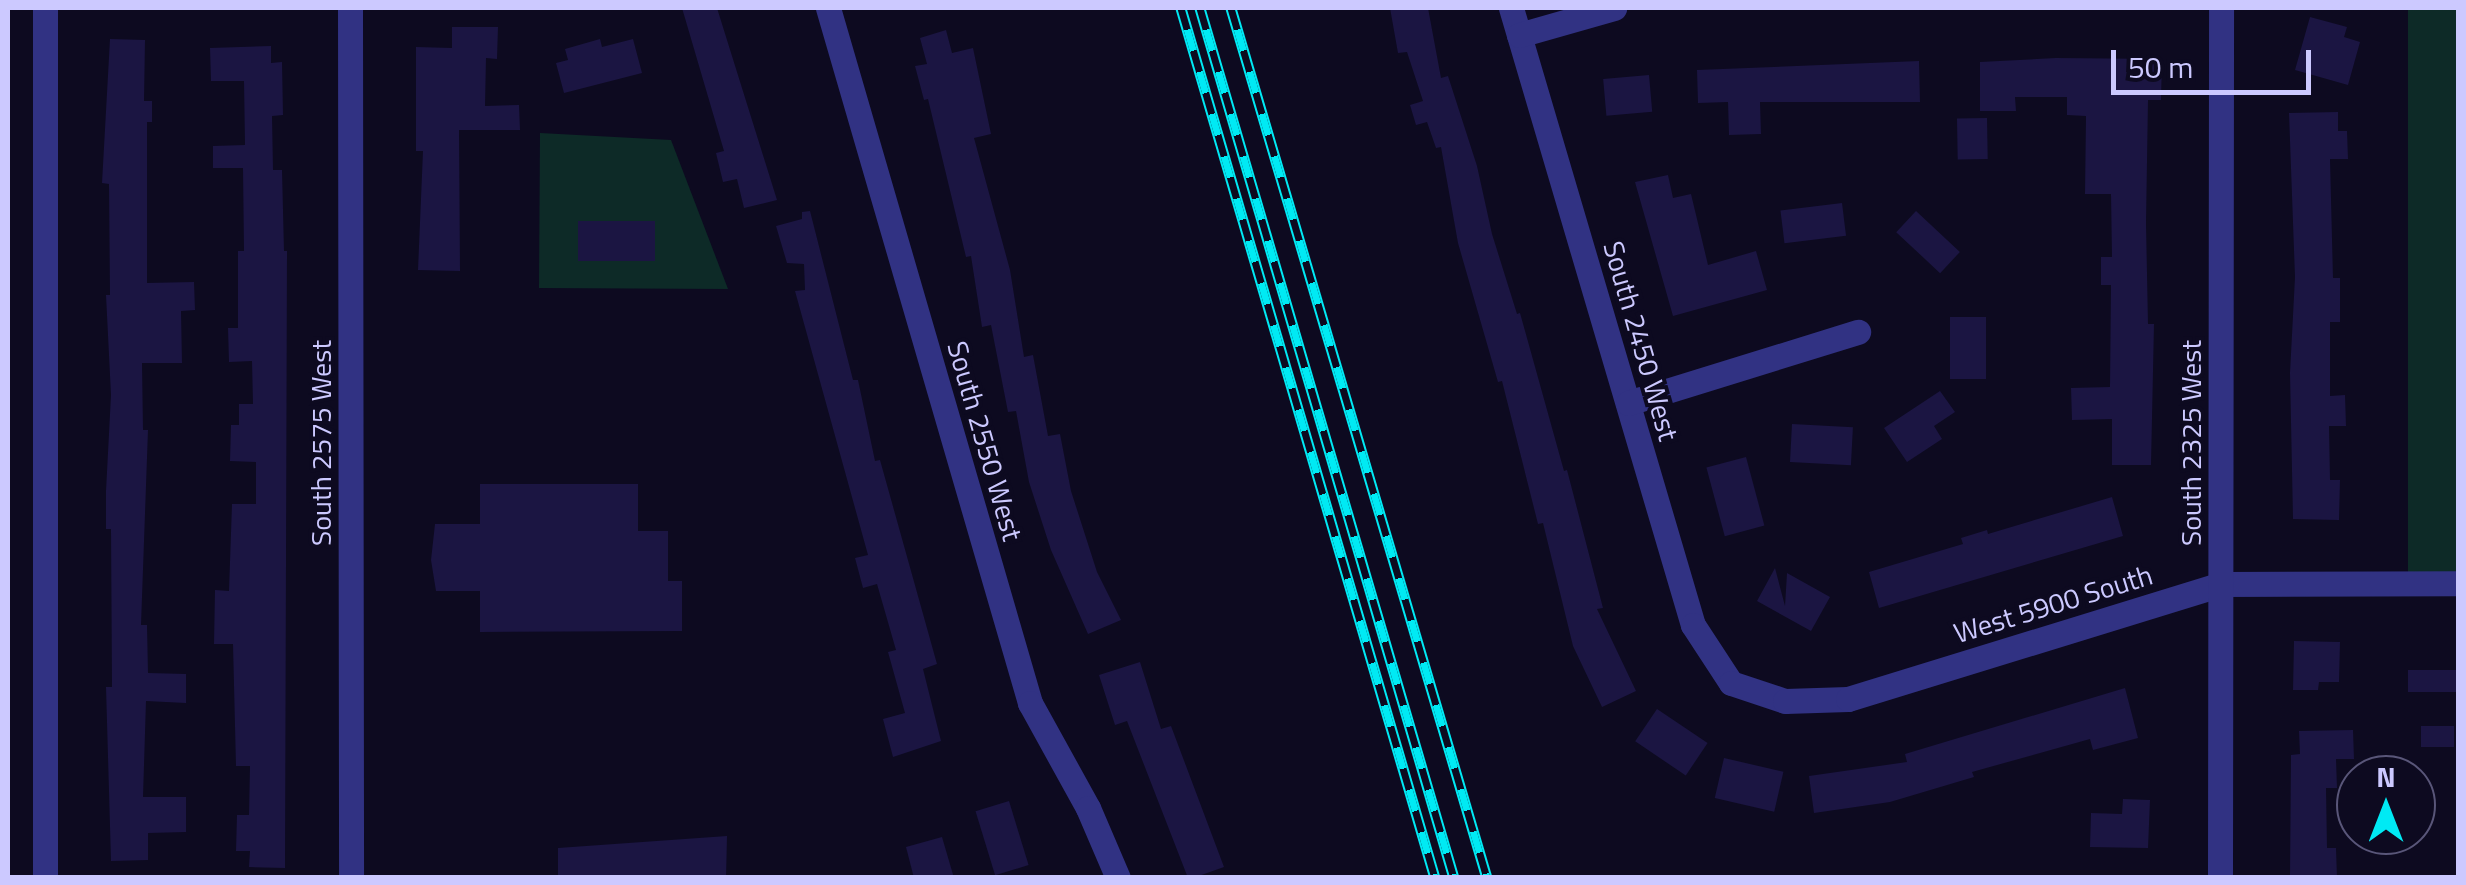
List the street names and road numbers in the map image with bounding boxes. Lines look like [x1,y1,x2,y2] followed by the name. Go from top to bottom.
[1596,237,1686,445] street label: South 2450 West
[940,337,1030,545] street label: South 2550 West
[304,340,338,546] street label: South 2575 West
[2174,340,2208,546] street label: South 2325 West
[1950,558,2156,650] street label: West 5900 South

